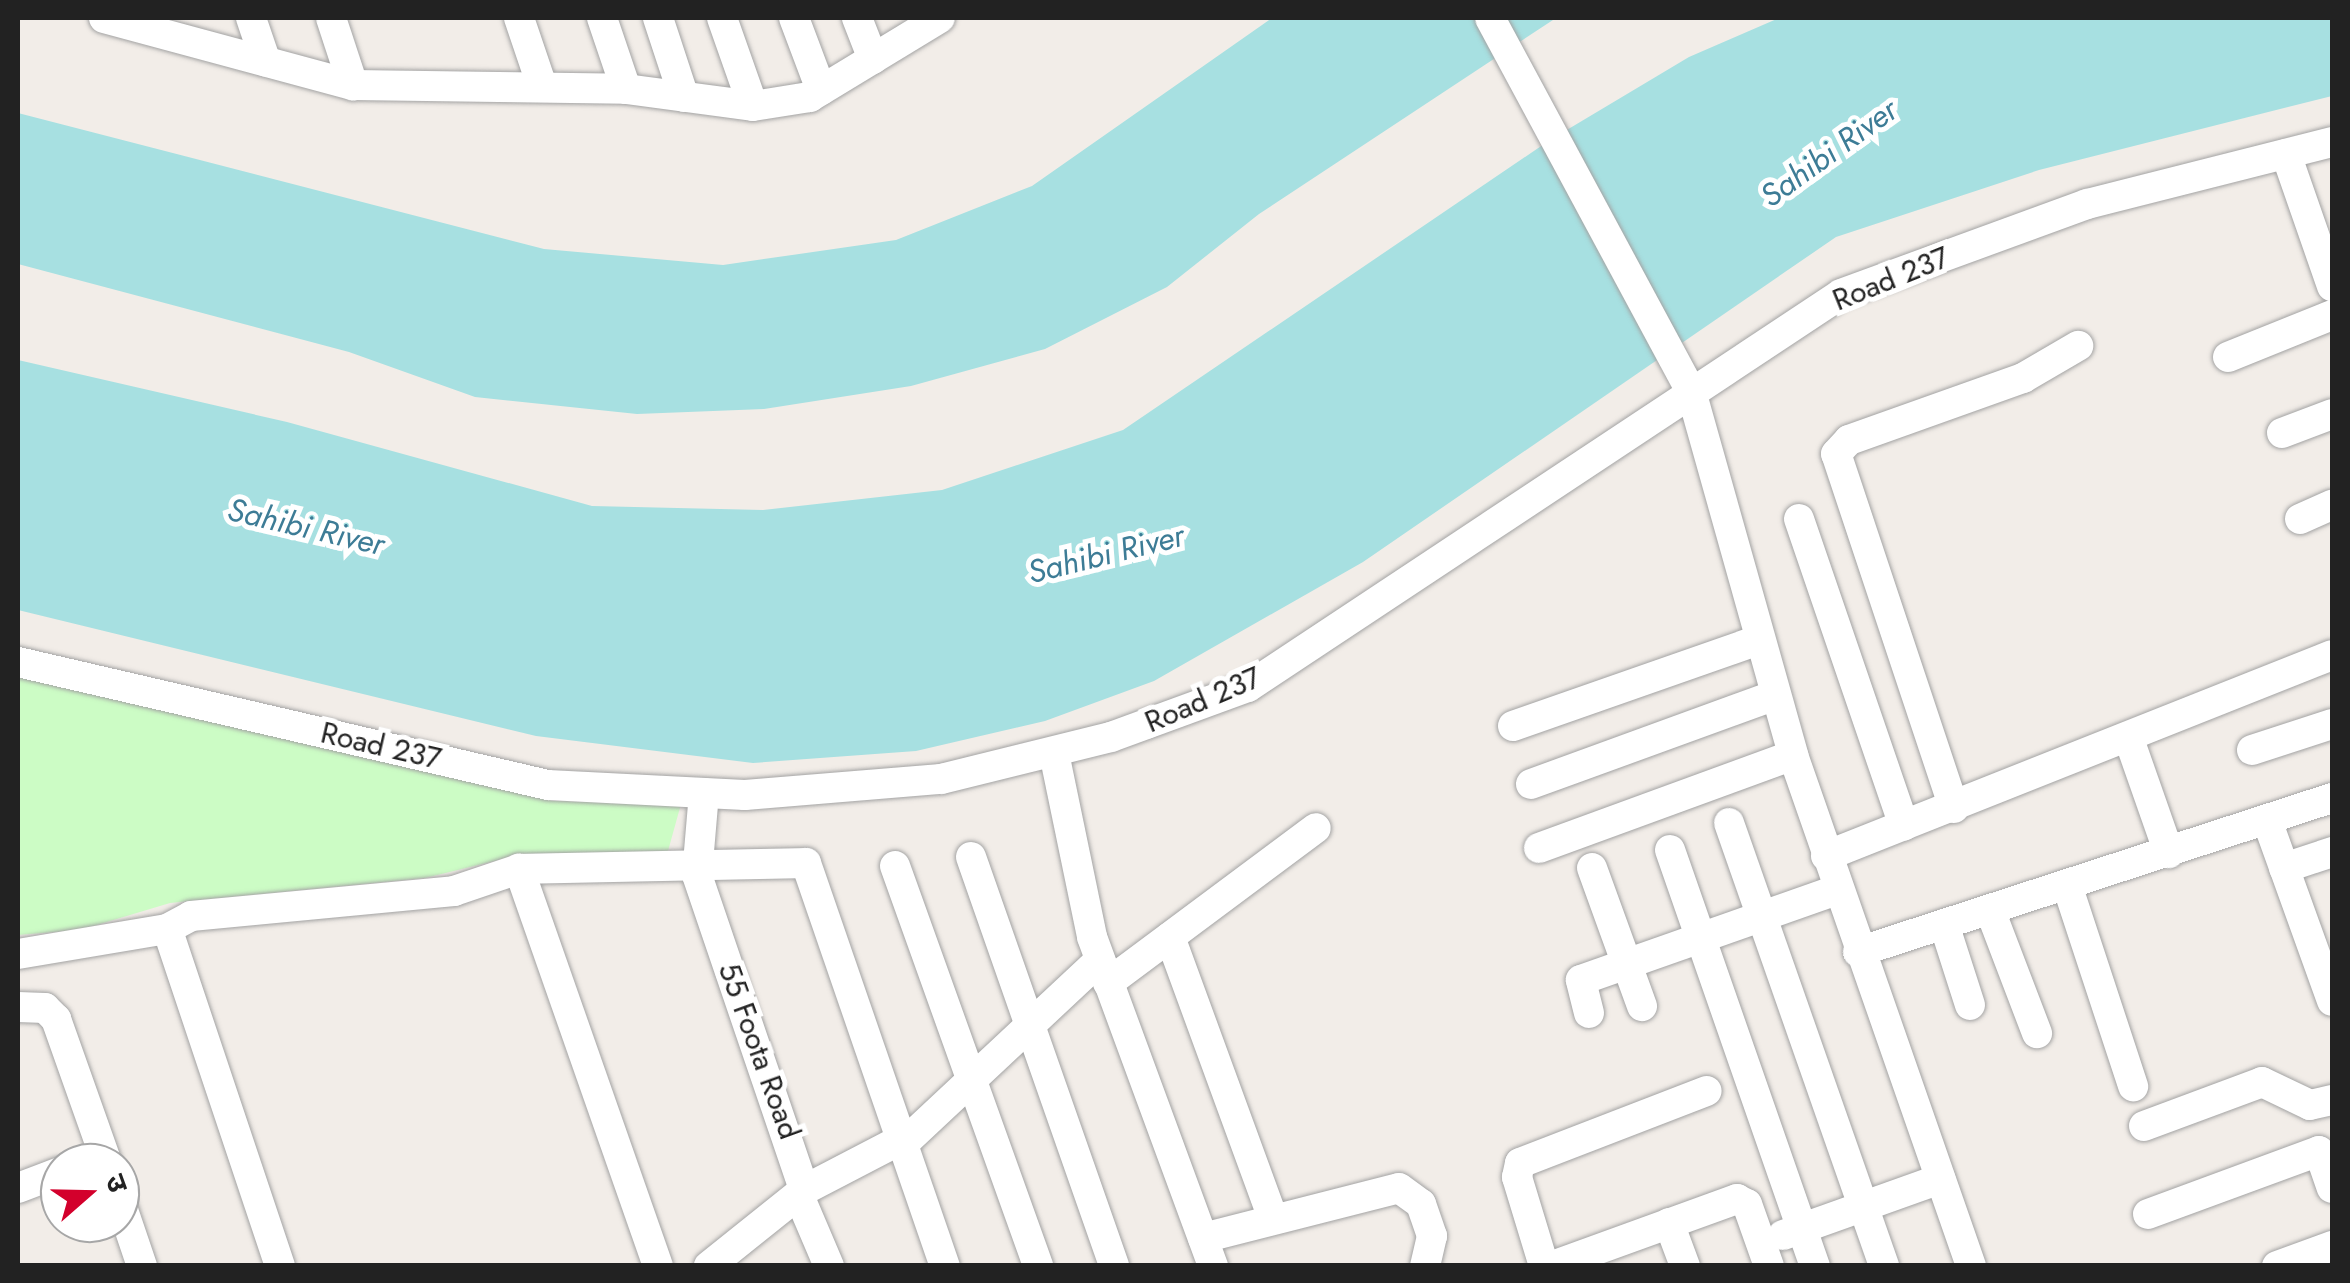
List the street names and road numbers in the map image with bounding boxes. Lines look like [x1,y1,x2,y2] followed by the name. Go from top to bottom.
[1827,239,1955,319] street label: Road 237
[1140,660,1266,740] street label: Road 237
[317,715,445,777] street label: Road 237
[710,958,808,1144] street label: 55 Foota Road

